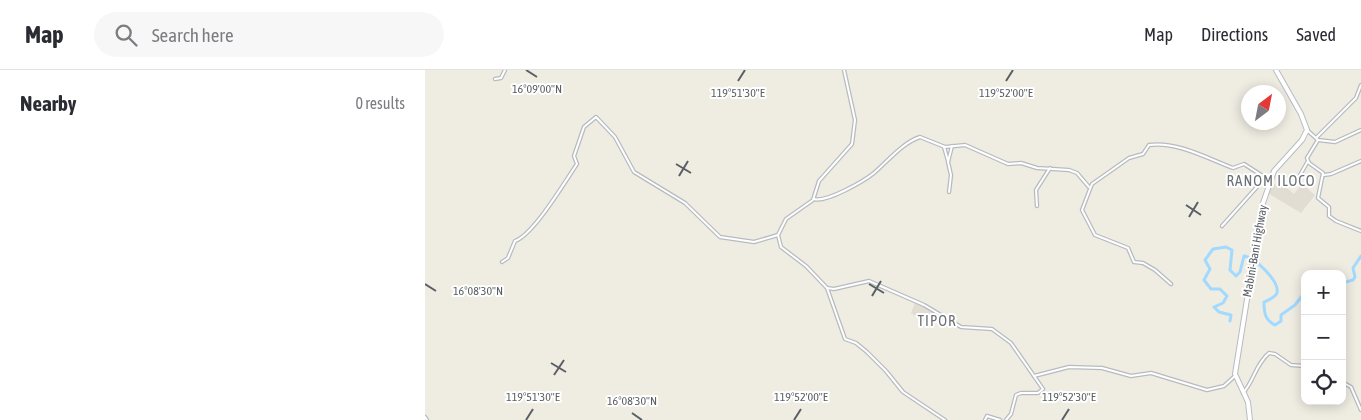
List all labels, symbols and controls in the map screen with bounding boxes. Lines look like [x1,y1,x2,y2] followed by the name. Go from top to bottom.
[94,12,444,57] search box
[25,21,64,48] text: Map
[112,21,140,49] icon: search
[152,24,234,46] text: Search here
[1144,24,1173,45] text: Map
[1201,24,1268,45] text: Directions
[1296,24,1336,45] text: Saved
[512,82,562,96] text: 16°09'00"N
[1241,85,1286,130] north arrow
[711,86,765,100] text: 119°51'30"E
[979,86,1033,100] text: 119°52'00"E
[20,91,76,115] text: Nearby
[355,94,405,112] text: 0 results
[1227,172,1315,189] district label: RANOM ILOCO
[1240,204,1270,298] street label: Mabini-Bani Highway
[1301,270,1346,405] map controls
[1301,270,1346,315] button: +
[453,284,503,298] text: 16°08'30"N
[917,312,957,329] district label: TIPOR
[1301,315,1346,360] button: −
[1301,360,1346,405] button: locate
[506,390,560,404] text: 119°51'30"E
[774,390,828,404] text: 119°52'00"E
[1042,390,1096,404] text: 119°52'30"E
[607,394,657,408] text: 16°08'30"N

